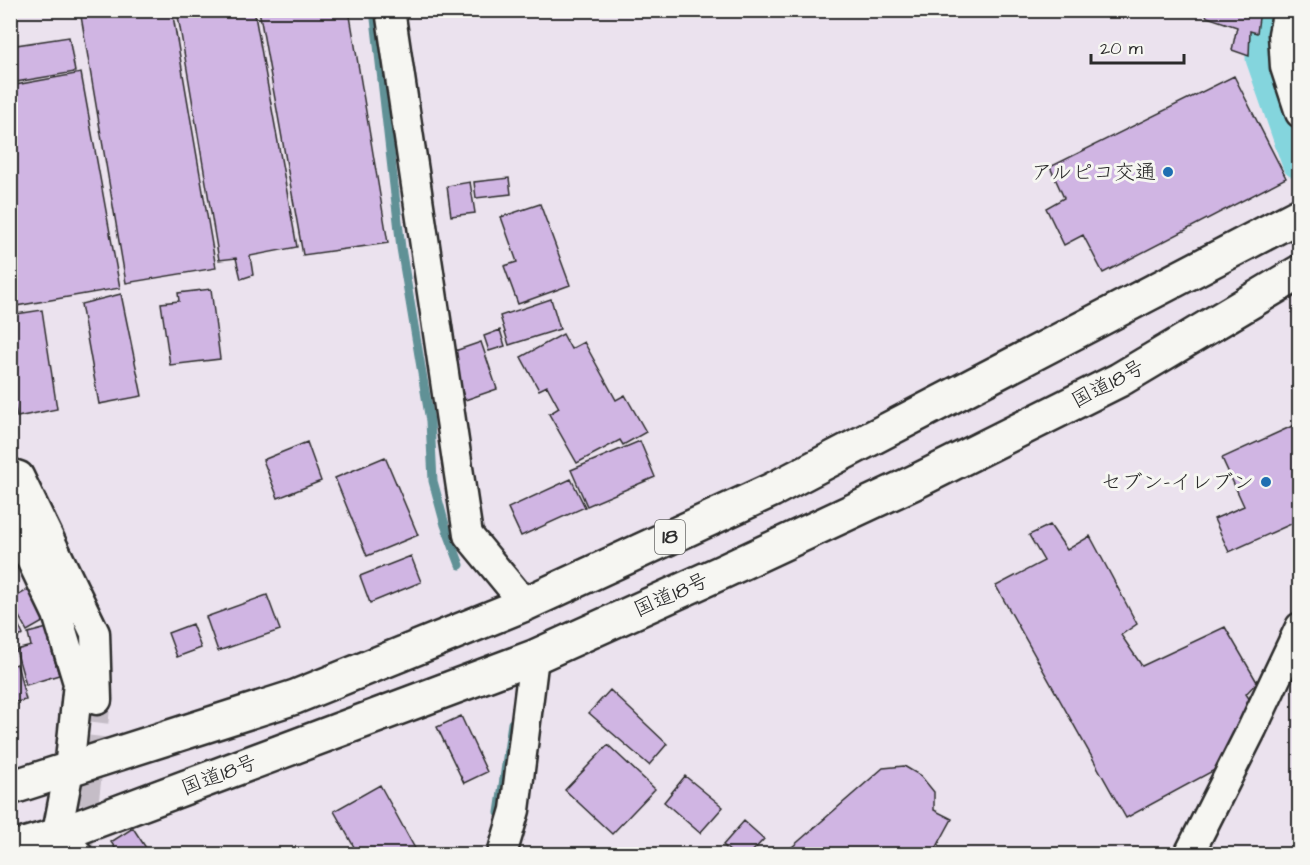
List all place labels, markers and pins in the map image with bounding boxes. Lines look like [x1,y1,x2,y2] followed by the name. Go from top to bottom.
[1031,158,1156,187] place label: アルピコ交通
[1161,165,1175,179] marker: アルピコ交通
[1100,468,1254,497] place label: セブン-イレブン
[1259,475,1273,489] marker: セブン-イレブン

